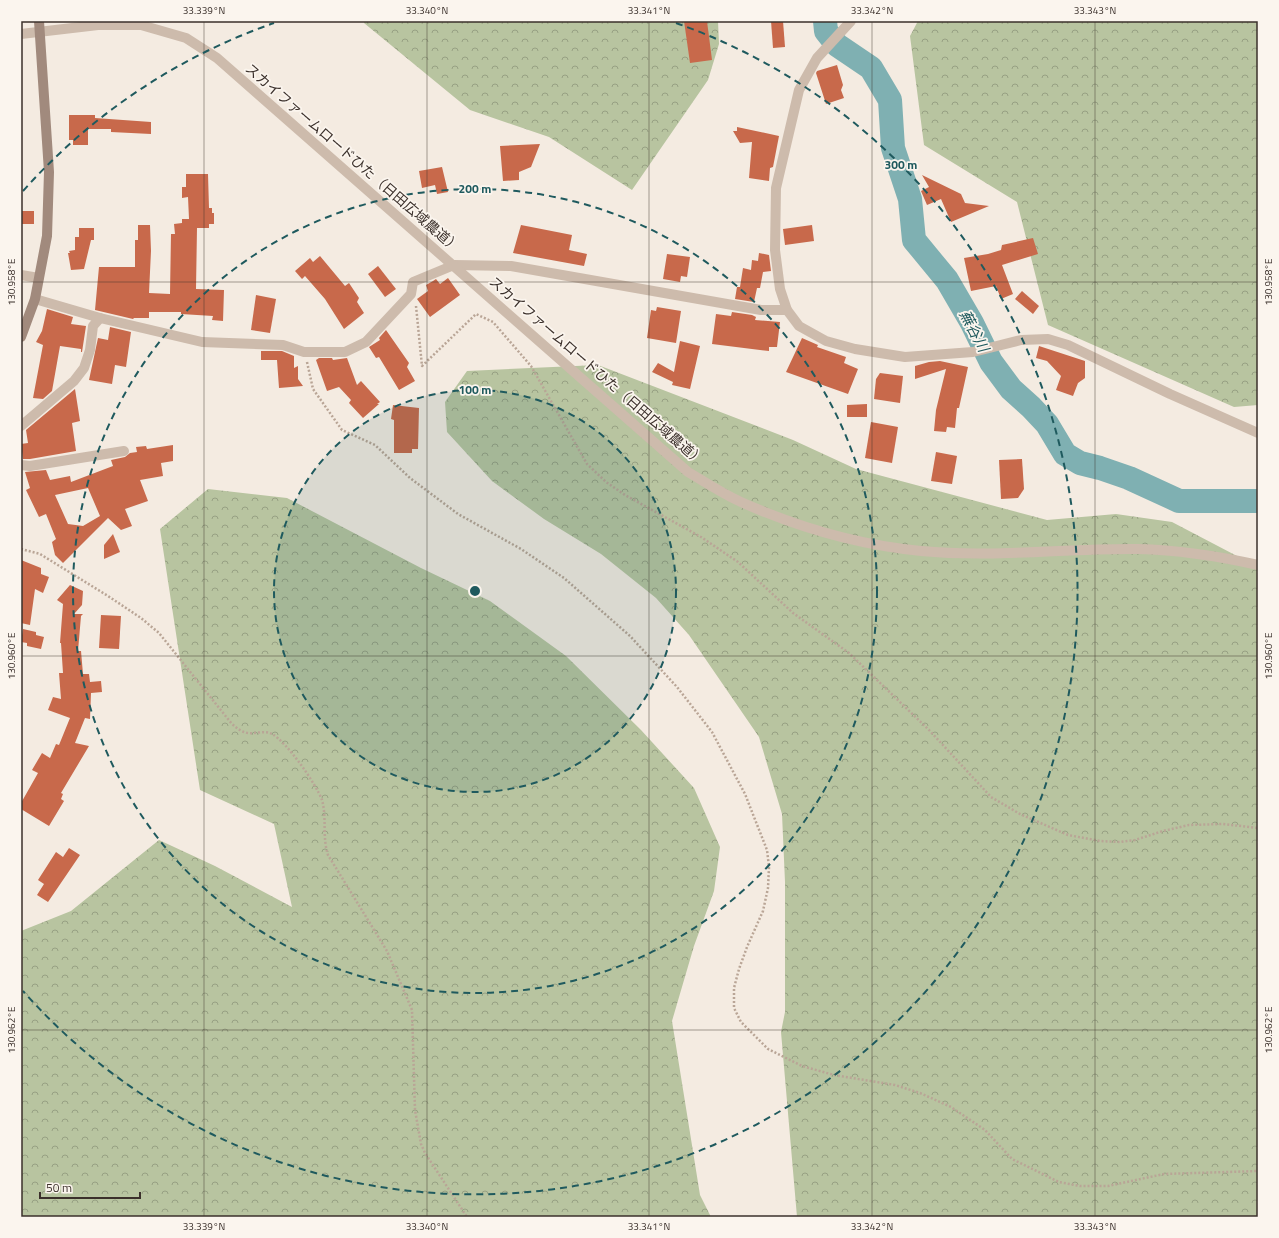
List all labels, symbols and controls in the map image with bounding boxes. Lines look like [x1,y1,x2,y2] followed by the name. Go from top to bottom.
[183,3,225,18] text: 33.339°N
[406,3,448,18] text: 33.340°N
[628,3,670,18] text: 33.341°N
[851,3,893,18] text: 33.342°N
[1074,3,1116,18] text: 33.343°N
[241,58,466,257] street label: スカイファームロードひた（日田広域農道）
[885,155,917,174] text: 300 m
[459,179,491,198] text: 200 m
[4,258,19,305] text: 130.958°E
[1261,258,1276,305] text: 130.958°E
[485,271,710,470] street label: スカイファームロードひた（日田広域農道）
[954,305,996,358] water label: 蕪谷川
[459,380,491,399] text: 100 m
[468,584,482,598] centre of rings
[4,632,19,679] text: 130.960°E
[1261,632,1276,679] text: 130.960°E
[4,1006,19,1053] text: 130.962°E
[1261,1006,1276,1053] text: 130.962°E
[40,1174,140,1200] scale bar
[46,1178,72,1197] text: 50 m
[183,1219,225,1234] text: 33.339°N
[406,1219,448,1234] text: 33.340°N
[628,1219,670,1234] text: 33.341°N
[851,1219,893,1234] text: 33.342°N
[1074,1219,1116,1234] text: 33.343°N

